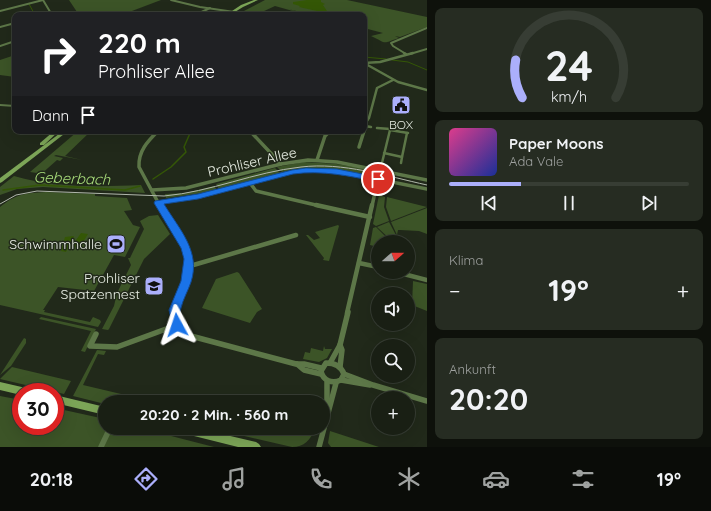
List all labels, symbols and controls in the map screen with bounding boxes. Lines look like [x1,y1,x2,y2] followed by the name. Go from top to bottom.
[98,25,181,60] text: 220 m
[32,28,84,80] icon: right
[545,39,593,91] text: 24
[98,60,215,83] text: Prohliser Allee
[551,88,587,106] text: km/h
[390,94,412,116] public building icon: BOX
[77,104,99,126] icon: arrive
[32,106,69,125] text: Dann
[389,117,413,132] place label: BOX
[509,134,604,153] text: Paper Moons
[206,143,298,181] street label: Prohliser Allee
[509,153,563,169] text: Ada Vale
[361,162,395,196] pin
[33,167,111,189] water label: Geberbach
[367,168,389,190] icon: arrive
[478,192,500,214] icon: previous
[558,192,580,214] icon: pause
[638,192,660,214] icon: next
[105,233,127,255] sports icon: Schwimmhalle
[9,235,102,253] place label: Schwimmhalle
[371,235,415,279] north arrow
[371,235,415,435] map controls
[449,252,483,268] text: Klima
[61,269,141,303] place label: Prohliser Spatzennest
[548,271,589,309] text: 19°
[143,275,165,297] school or university icon: Prohliser Spatzennest
[449,277,460,305] text: −
[677,277,689,305] text: +
[371,287,415,331] button: sound
[156,304,198,346] position arrow
[371,339,415,383] button: search
[449,361,496,377] text: Ankunft
[449,380,528,418] text: 20:20
[12,383,64,435] speed limit sign: 30
[371,391,415,435] button: +
[140,405,288,424] text: 20:20 · 2 Min. · 560 m
[132,465,160,493] icon: directions
[220,465,248,493] icon: music
[307,465,335,493] icon: phone
[395,465,423,493] icon: climate
[482,465,510,493] icon: car
[569,465,597,493] icon: filters
[30,468,73,491] text: 20:18
[657,468,681,491] text: 19°

